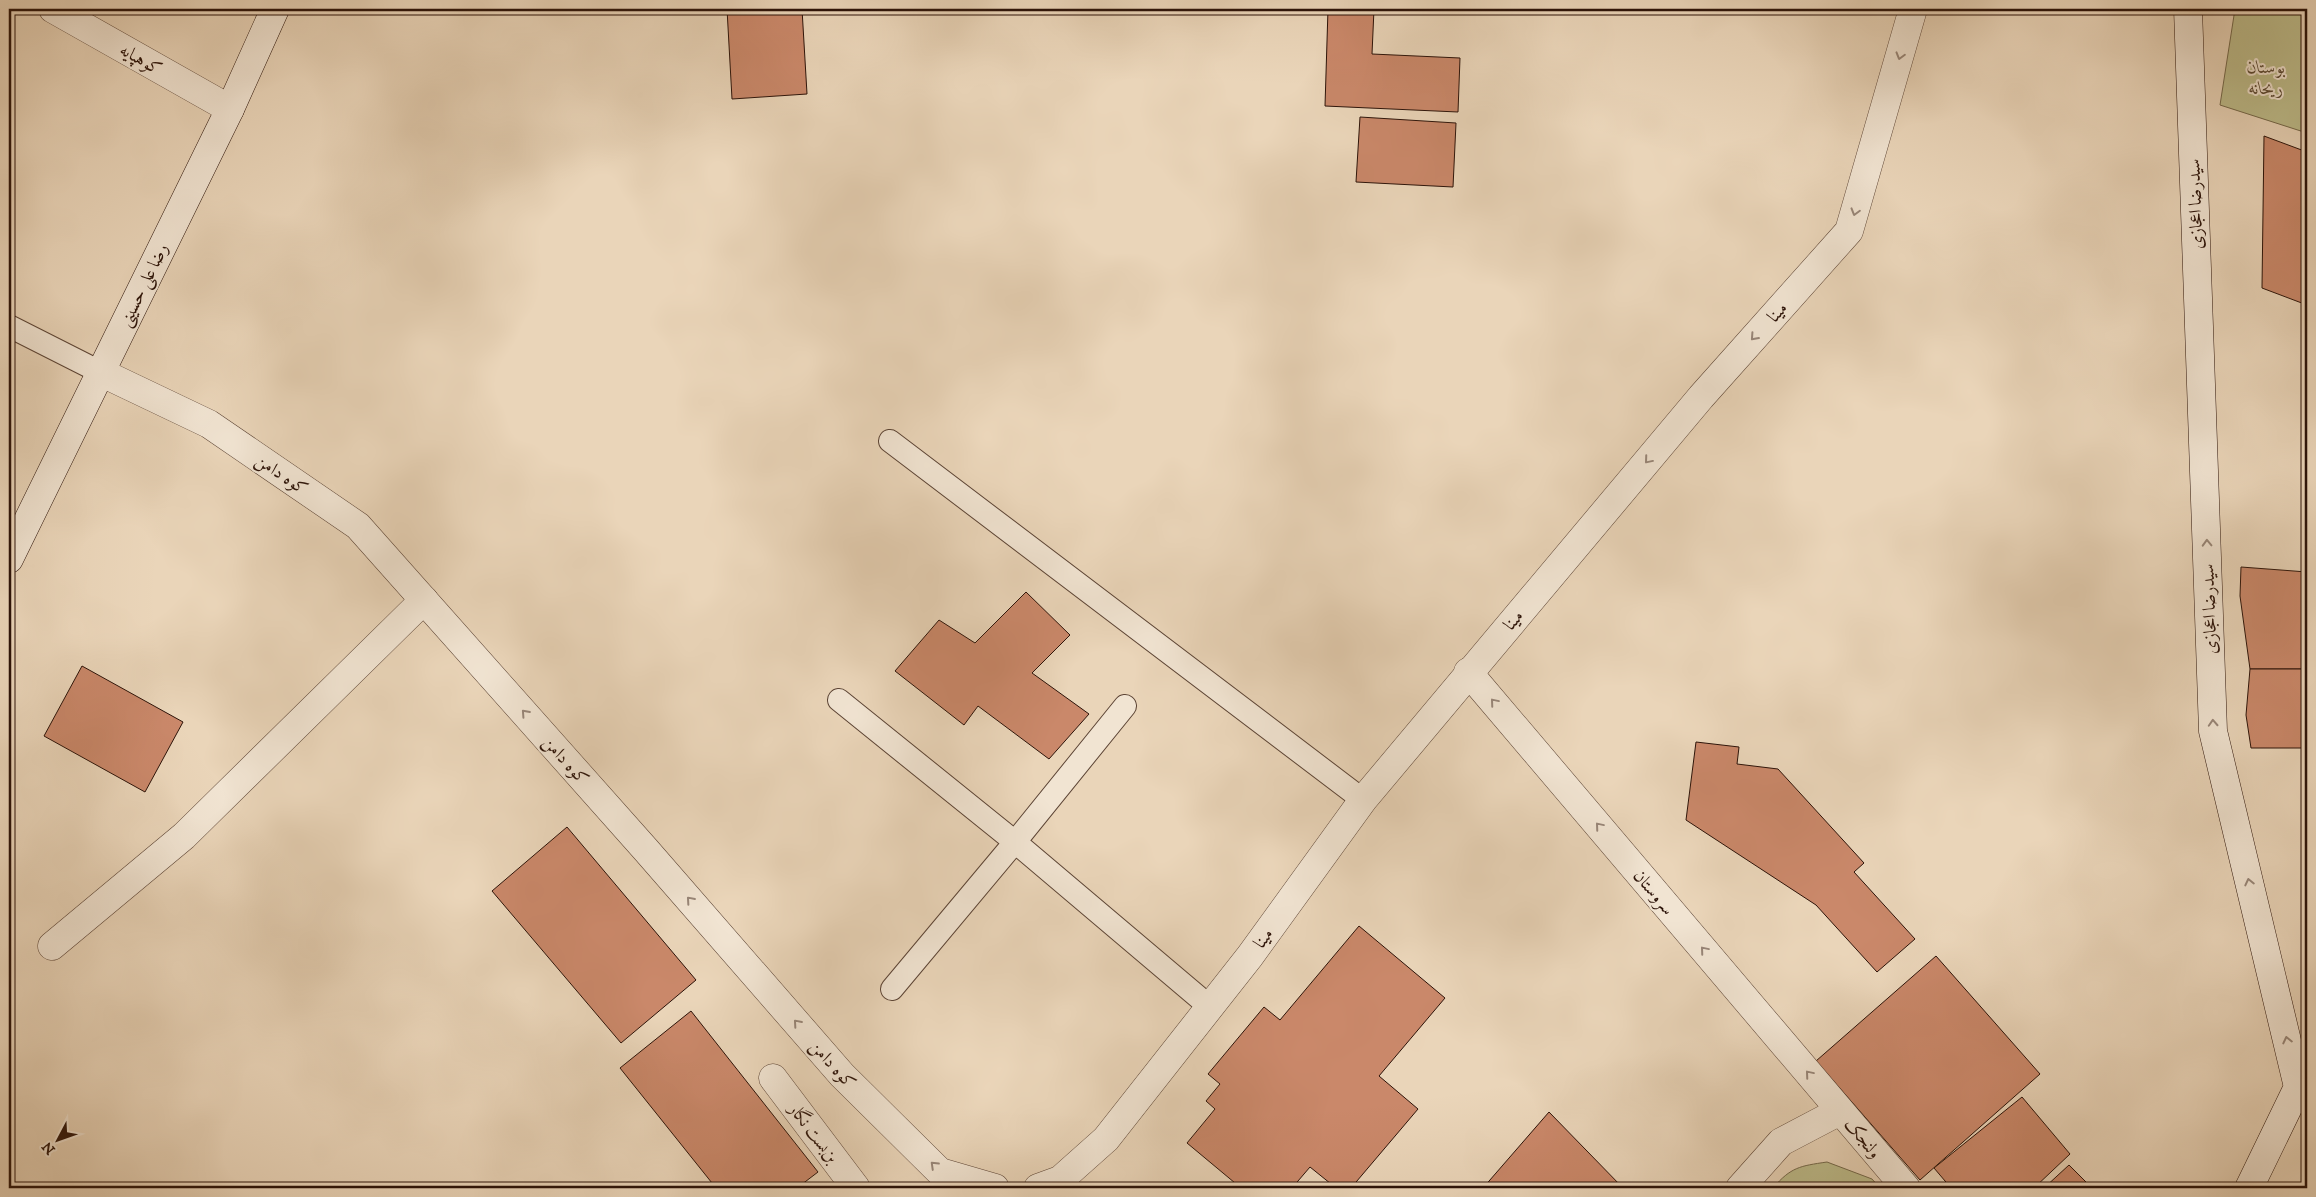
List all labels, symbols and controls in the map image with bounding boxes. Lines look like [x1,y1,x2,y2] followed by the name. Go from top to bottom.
[116,39,165,81] street label: کوهپایه
[1895,51,1906,60] one-way arrow
[2247,57,2286,100] park label: بوستان ریحانه
[2183,158,2209,250] street label: سیدرضا اعجازی
[1850,207,1861,216] one-way arrow
[114,240,174,331] street label: رضا علی حسینی
[1763,298,1793,327] street label: مینا
[1751,332,1760,341] one-way arrow
[251,449,312,500] street label: کوه دامن
[1644,454,1653,463] one-way arrow
[2202,539,2212,547] one-way arrow
[2197,563,2223,655] street label: سیدرضا اعجازی
[1499,606,1529,635] street label: مینا
[1491,699,1499,708] one-way arrow
[521,710,530,719] one-way arrow
[2208,719,2219,727] one-way arrow
[537,732,593,790] street label: کوه دامن
[1596,823,1604,832] one-way arrow
[1628,866,1678,920] street label: سروستان
[2244,877,2255,886] one-way arrow
[687,897,696,906] one-way arrow
[1249,924,1279,953] street label: مینا
[1700,946,1709,955] one-way arrow
[794,1020,803,1029] one-way arrow
[2282,1035,2293,1044] one-way arrow
[804,1036,860,1094] street label: کوه دامن
[1806,1070,1815,1079] one-way arrow
[782,1096,845,1168] street label: بن‌بست نگار
[32,1114,82,1164] north arrow
[1839,1114,1885,1163] street label: ولنجک
[38,1137,60,1158] text: N
[931,1162,940,1171] one-way arrow

